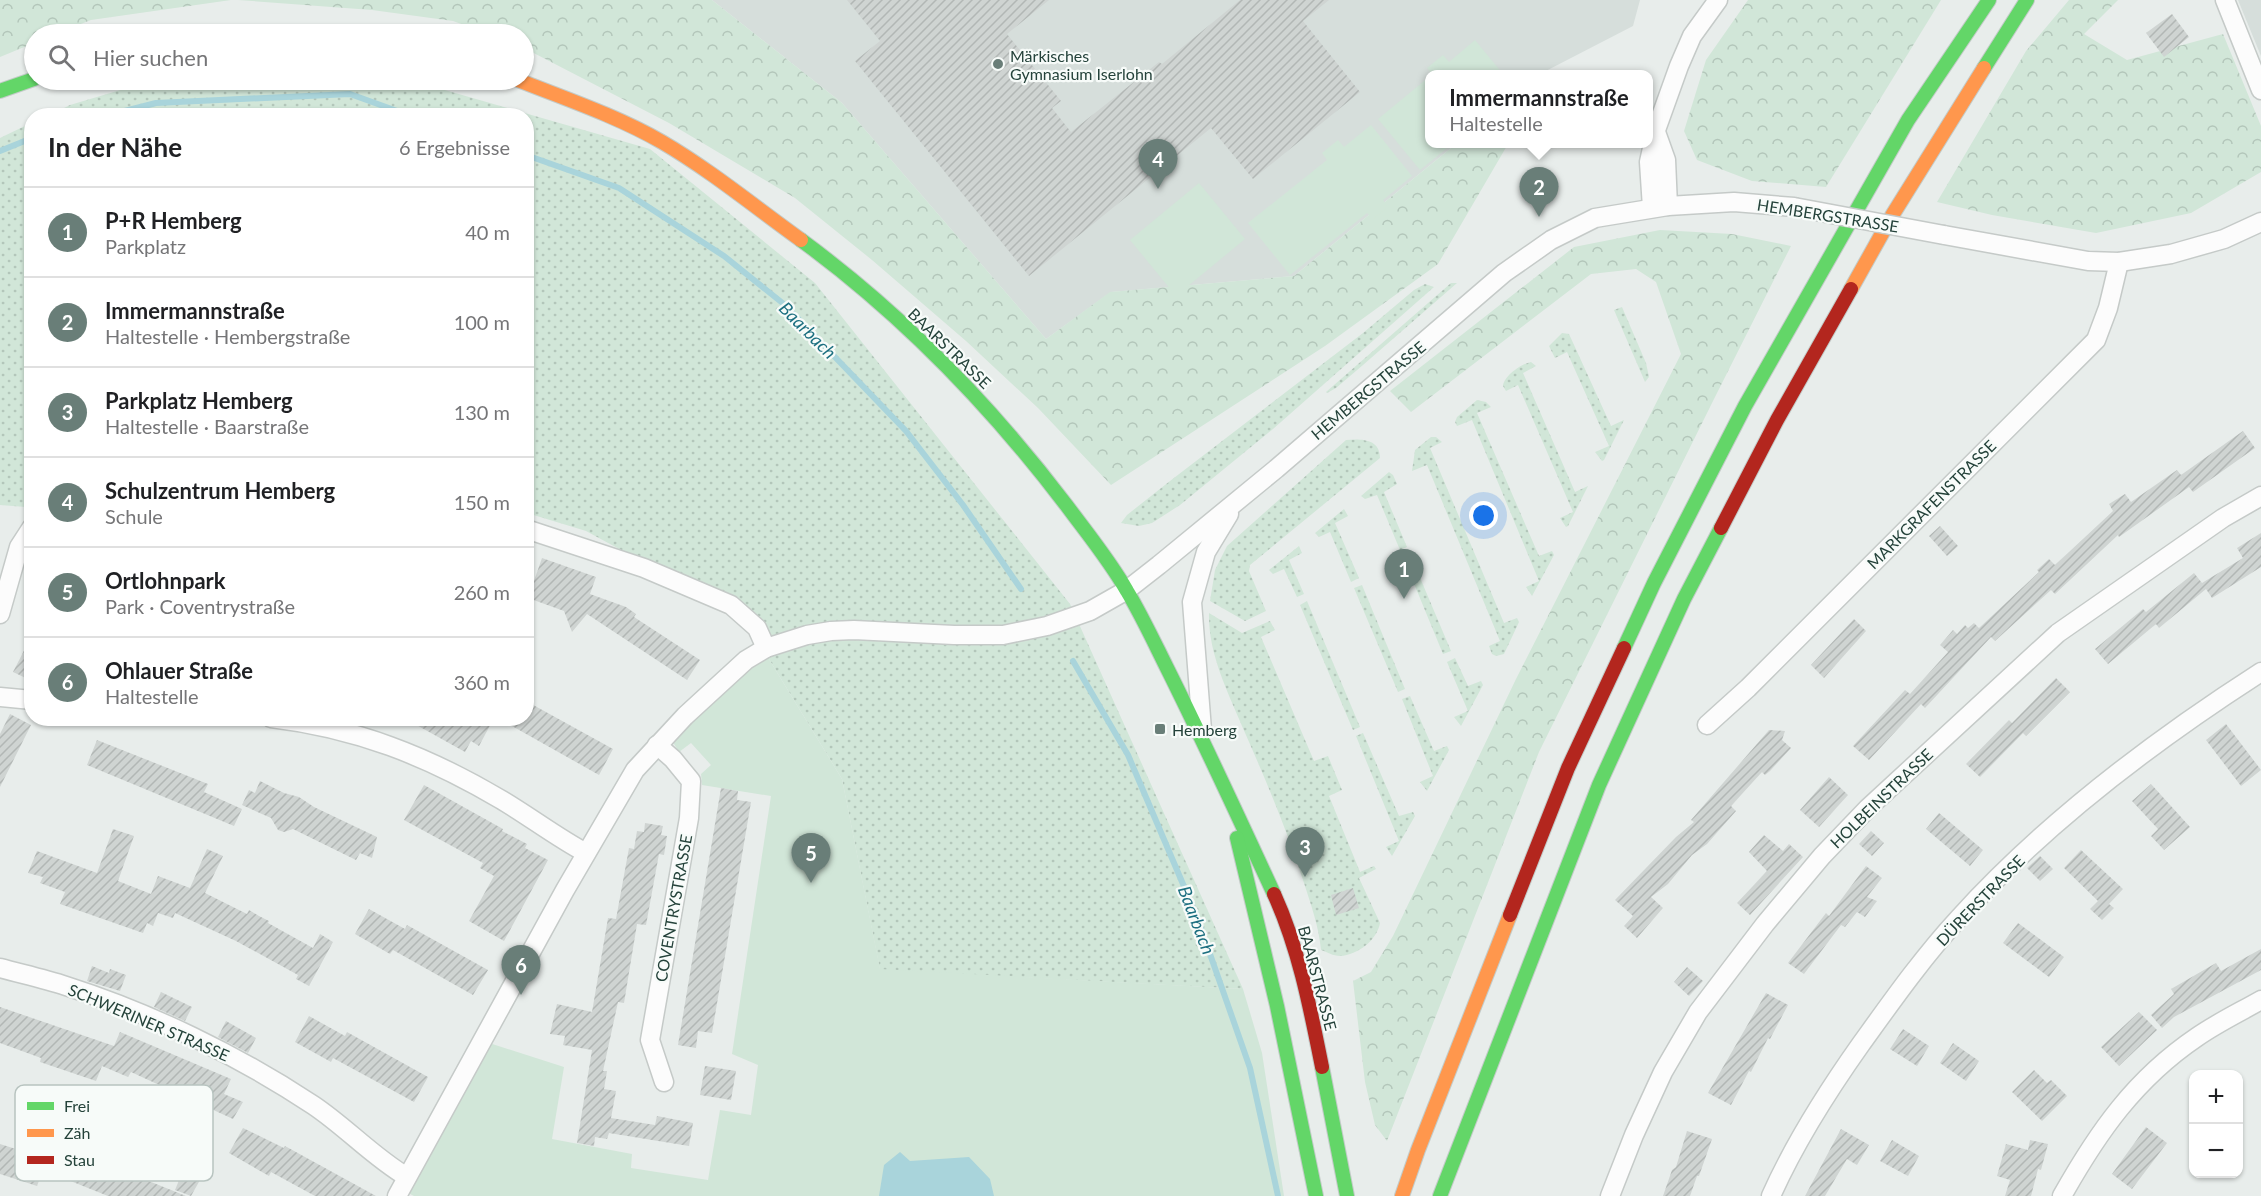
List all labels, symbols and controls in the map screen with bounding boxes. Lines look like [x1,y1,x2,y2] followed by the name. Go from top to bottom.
[24,24,534,90] search box
[45,41,78,74] icon: search
[93,44,208,71] text: Hier suchen
[1010,46,1153,83] place label: Märkisches Gymnasium Iserlohn
[991,57,1005,71] marker: Märkisches Gymnasium Iserlohn
[1425,70,1653,148] popup
[1449,84,1629,111] text: Immermannstraße
[1449,111,1543,135] text: Haltestelle
[48,131,182,163] text: In der Nähe
[399,135,510,159] text: 6 Ergebnisse
[1138,140,1178,189] pin: 4
[1520,168,1558,217] pin: 2
[1756,194,1900,236] street label: HEMBERGSTRASSE
[105,207,242,234] text: P+R Hemberg
[62,220,73,244] text: 1
[465,220,510,244] text: 40 m
[105,234,186,258] text: Parkplatz
[105,297,285,324] text: Immermannstraße
[775,297,841,363] water label: Baarbach
[905,304,995,392] street label: BAARSTRASSE
[62,310,73,334] text: 2
[454,310,510,334] text: 100 m
[105,324,350,348] text: Haltestelle · Hembergstraße
[1307,337,1429,443] street label: HEMBERGSTRASSE
[105,387,293,414] text: Parkplatz Hemberg
[62,400,73,424] text: 3
[454,400,510,424] text: 130 m
[105,414,309,438] text: Haltestelle · Baarstraße
[1863,436,1999,572] street label: MARKGRAFENSTRASSE
[105,477,335,504] text: Schulzentrum Hemberg
[62,490,73,514] text: 4
[454,490,510,514] text: 150 m
[1469,501,1498,530] your location
[105,504,163,528] text: Schule
[1384,550,1424,599] pin: 1
[105,567,226,594] text: Ortlohnpark
[62,580,73,604] text: 5
[454,580,510,604] text: 260 m
[105,594,295,618] text: Park · Coventrystraße
[105,657,253,684] text: Ohlauer Straße
[62,670,73,694] text: 6
[454,670,510,694] text: 360 m
[105,684,199,708] text: Haltestelle
[1172,720,1237,739] place label: Hemberg
[1153,722,1167,736] marker: Hemberg
[1826,744,1936,852] street label: HOLBEINSTRASSE
[1286,828,1324,877] pin: 3
[651,833,695,983] street label: COVENTRYSTRASSE
[792,834,830,883] pin: 5
[1932,851,2028,949] street label: DÜRERSTRASSE
[1174,883,1220,957] water label: Baarbach
[1295,924,1341,1032] street label: BAARSTRASSE
[502,946,540,995] pin: 6
[66,979,232,1065] street label: SCHWERINER STRASSE
[2189,1070,2243,1178] map controls
[2189,1070,2243,1124] button: +
[15,1085,213,1181] legend
[64,1096,90,1115] text: Frei
[64,1123,90,1142] text: Zäh
[2189,1124,2243,1178] button: −
[64,1150,95,1169] text: Stau

